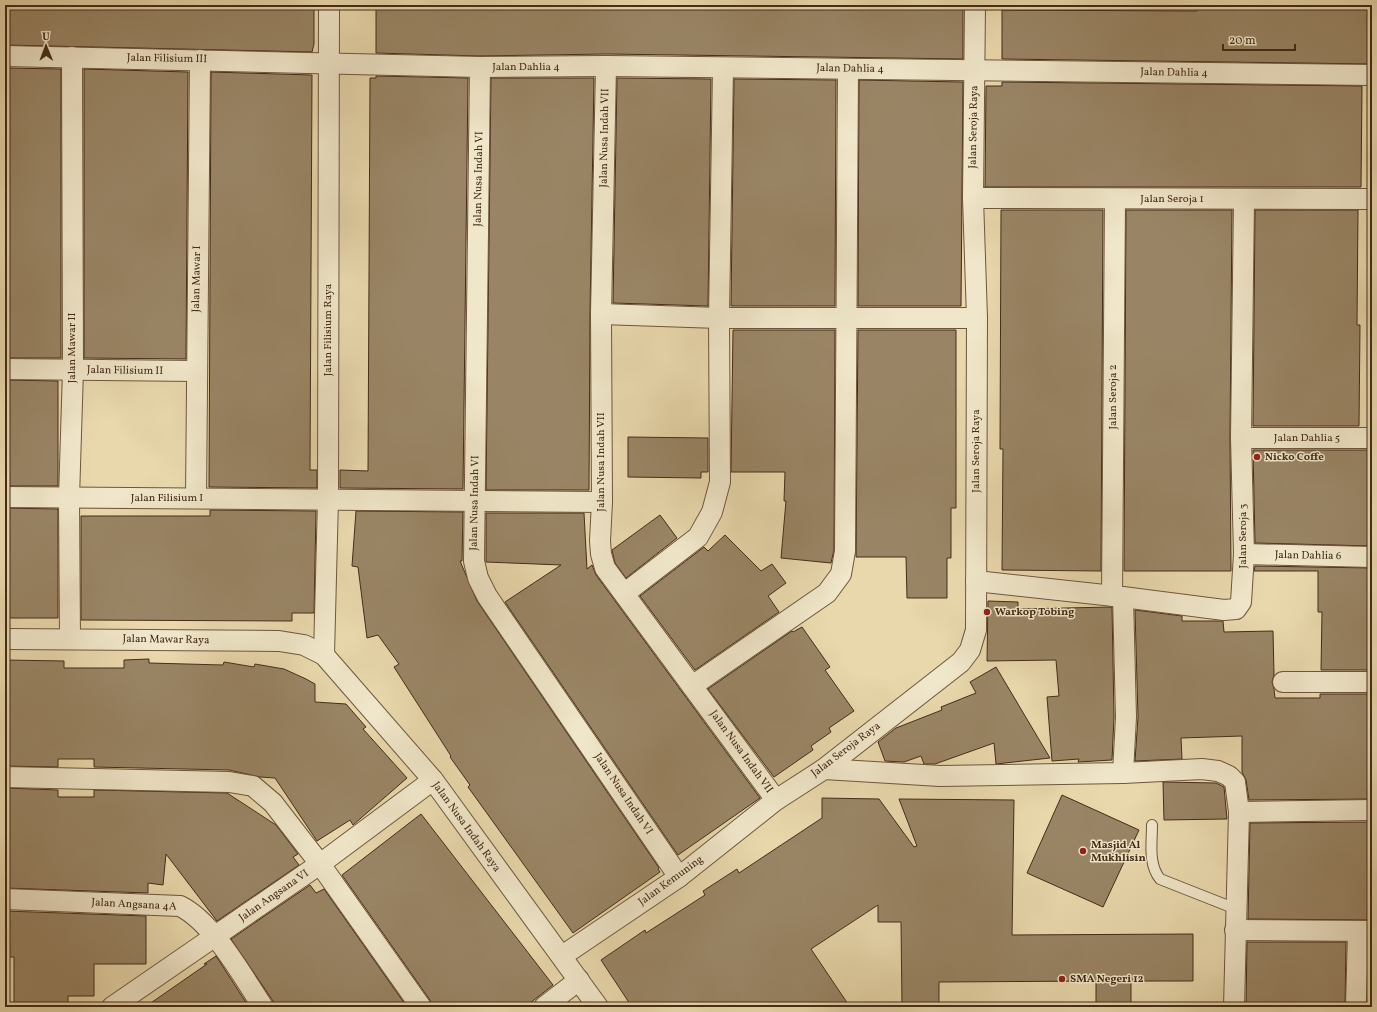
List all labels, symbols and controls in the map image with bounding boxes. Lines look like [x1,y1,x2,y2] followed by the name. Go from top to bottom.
[26,26,66,66] north arrow
[1223,26,1295,52] scale bar
[42,30,50,45] text: U
[1229,33,1256,49] text: 20 m
[127,51,207,67] street label: Jalan Filisium III
[492,60,560,75] street label: Jalan Dahlia 4
[816,61,884,77] street label: Jalan Dahlia 4
[1140,65,1208,81] street label: Jalan Dahlia 4
[966,85,982,169] street label: Jalan Seroja Raya
[597,88,613,188] street label: Jalan Nusa Indah VII
[471,131,487,227] street label: Jalan Nusa Indah VI
[1140,192,1204,207] street label: Jalan Seroja 1
[189,245,205,312] street label: Jalan Mawar I
[321,283,336,376] street label: Jalan Filisium Raya
[65,313,80,383] street label: Jalan Mawar II
[87,363,163,379] street label: Jalan Filisium II
[1106,364,1121,430] street label: Jalan Seroja 2
[969,409,984,493] street label: Jalan Seroja Raya
[594,412,609,512] street label: Jalan Nusa Indah VII
[1274,431,1340,446] street label: Jalan Dahlia 5
[1265,450,1324,465] place label: Nicko Coffe
[1252,452,1262,462] marker: Nicko Coffe
[467,455,483,551] street label: Jalan Nusa Indah VI
[131,491,203,506] street label: Jalan Filisium I
[1236,503,1251,568] street label: Jalan Seroja 3
[1275,548,1342,564] street label: Jalan Dahlia 6
[995,605,1074,620] place label: Warkop Tobing
[982,607,992,617] marker: Warkop Tobing
[122,632,210,648] street label: Jalan Mawar Raya
[706,707,776,797] street label: Jalan Nusa Indah VII
[808,719,884,781] street label: Jalan Seroja Raya
[590,750,656,838] street label: Jalan Nusa Indah VI
[428,779,504,876] street label: Jalan Nusa Indah Raya
[1091,838,1146,866] place label: Masjid Al Mukhlisin
[1078,846,1088,856] marker: Masjid Al Mukhlisin
[635,852,707,910] street label: Jalan Kemuning
[236,866,312,926] street label: Jalan Angsana VI
[91,895,177,915] street label: Jalan Angsana 4A
[1070,972,1144,987] place label: SMA Negeri 12
[1057,974,1067,984] marker: SMA Negeri 12

